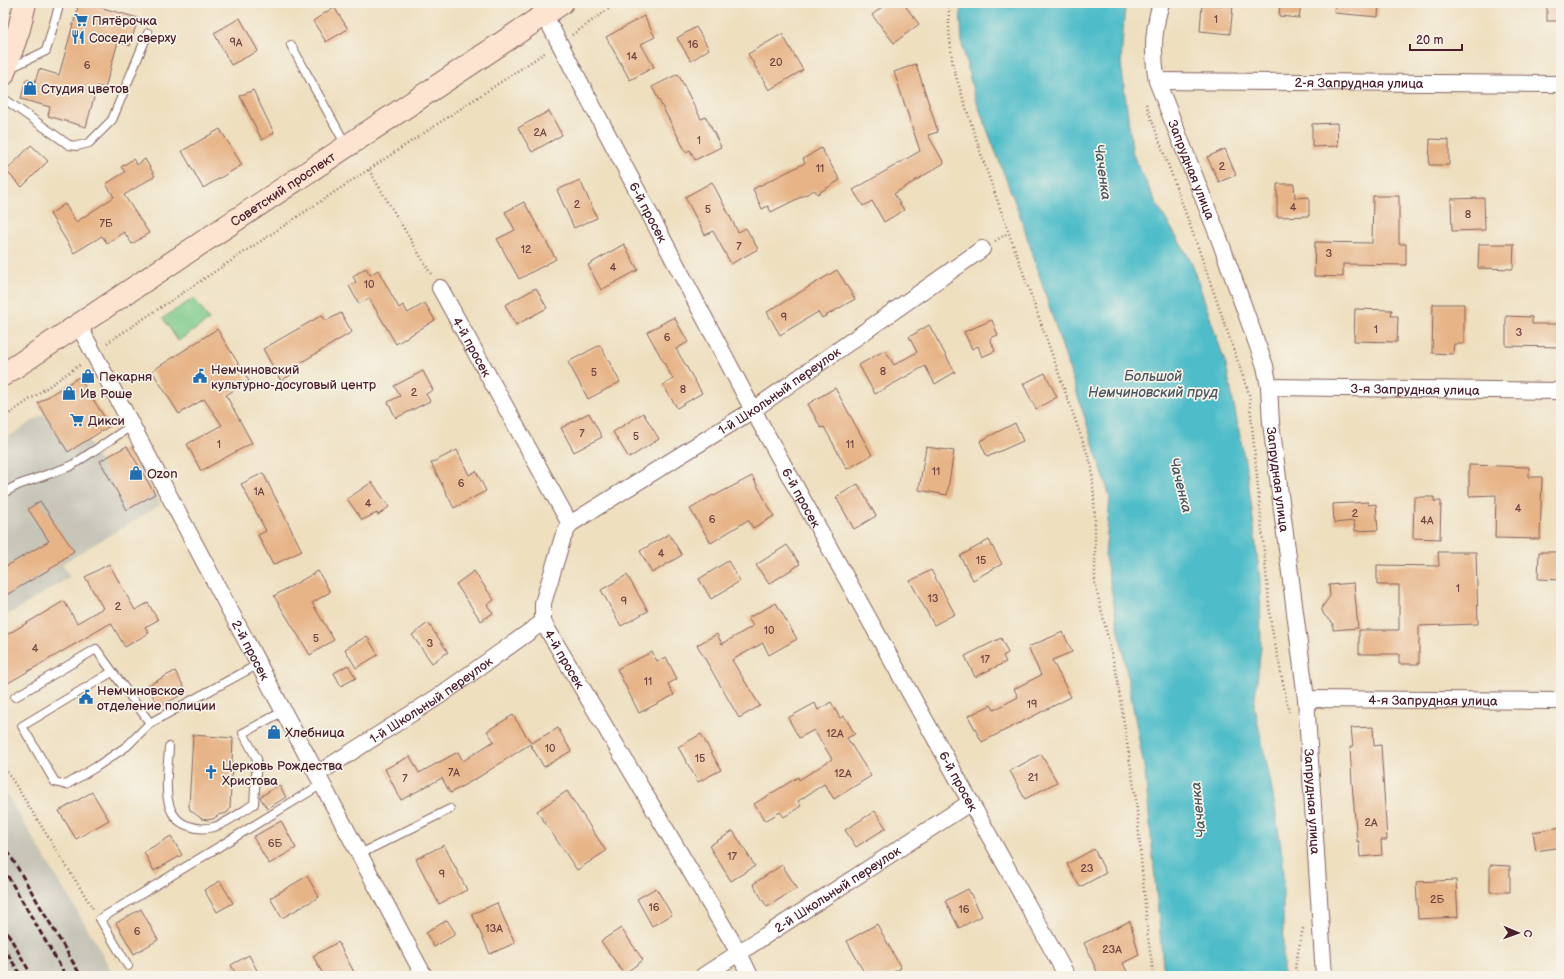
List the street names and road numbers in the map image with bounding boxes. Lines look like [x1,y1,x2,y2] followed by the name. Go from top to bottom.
[1294,75,1424,92] street label: 2-я Запрудная улица
[1164,118,1218,222] street label: Запрудная улица
[228,149,339,230] street label: Советский проспект
[625,180,670,246] street label: 6-й просек
[449,314,494,380] street label: 4-й просек
[715,344,844,439] street label: 1-й Школьный переулок
[1350,381,1480,399] street label: 3-я Запрудная улица
[1263,426,1292,533] street label: Запрудная улица
[778,465,824,531] street label: 6-й просек
[228,618,273,683] street label: 2-й просек
[540,627,588,692] street label: 4-й просек
[367,653,496,747] street label: 1-й Школьный переулок
[1368,692,1498,710] street label: 4-я Запрудная улица
[1300,748,1323,855] street label: Запрудная улица
[935,749,981,814] street label: 6-й просек
[772,843,904,937] street label: 2-й Школьный переулок

